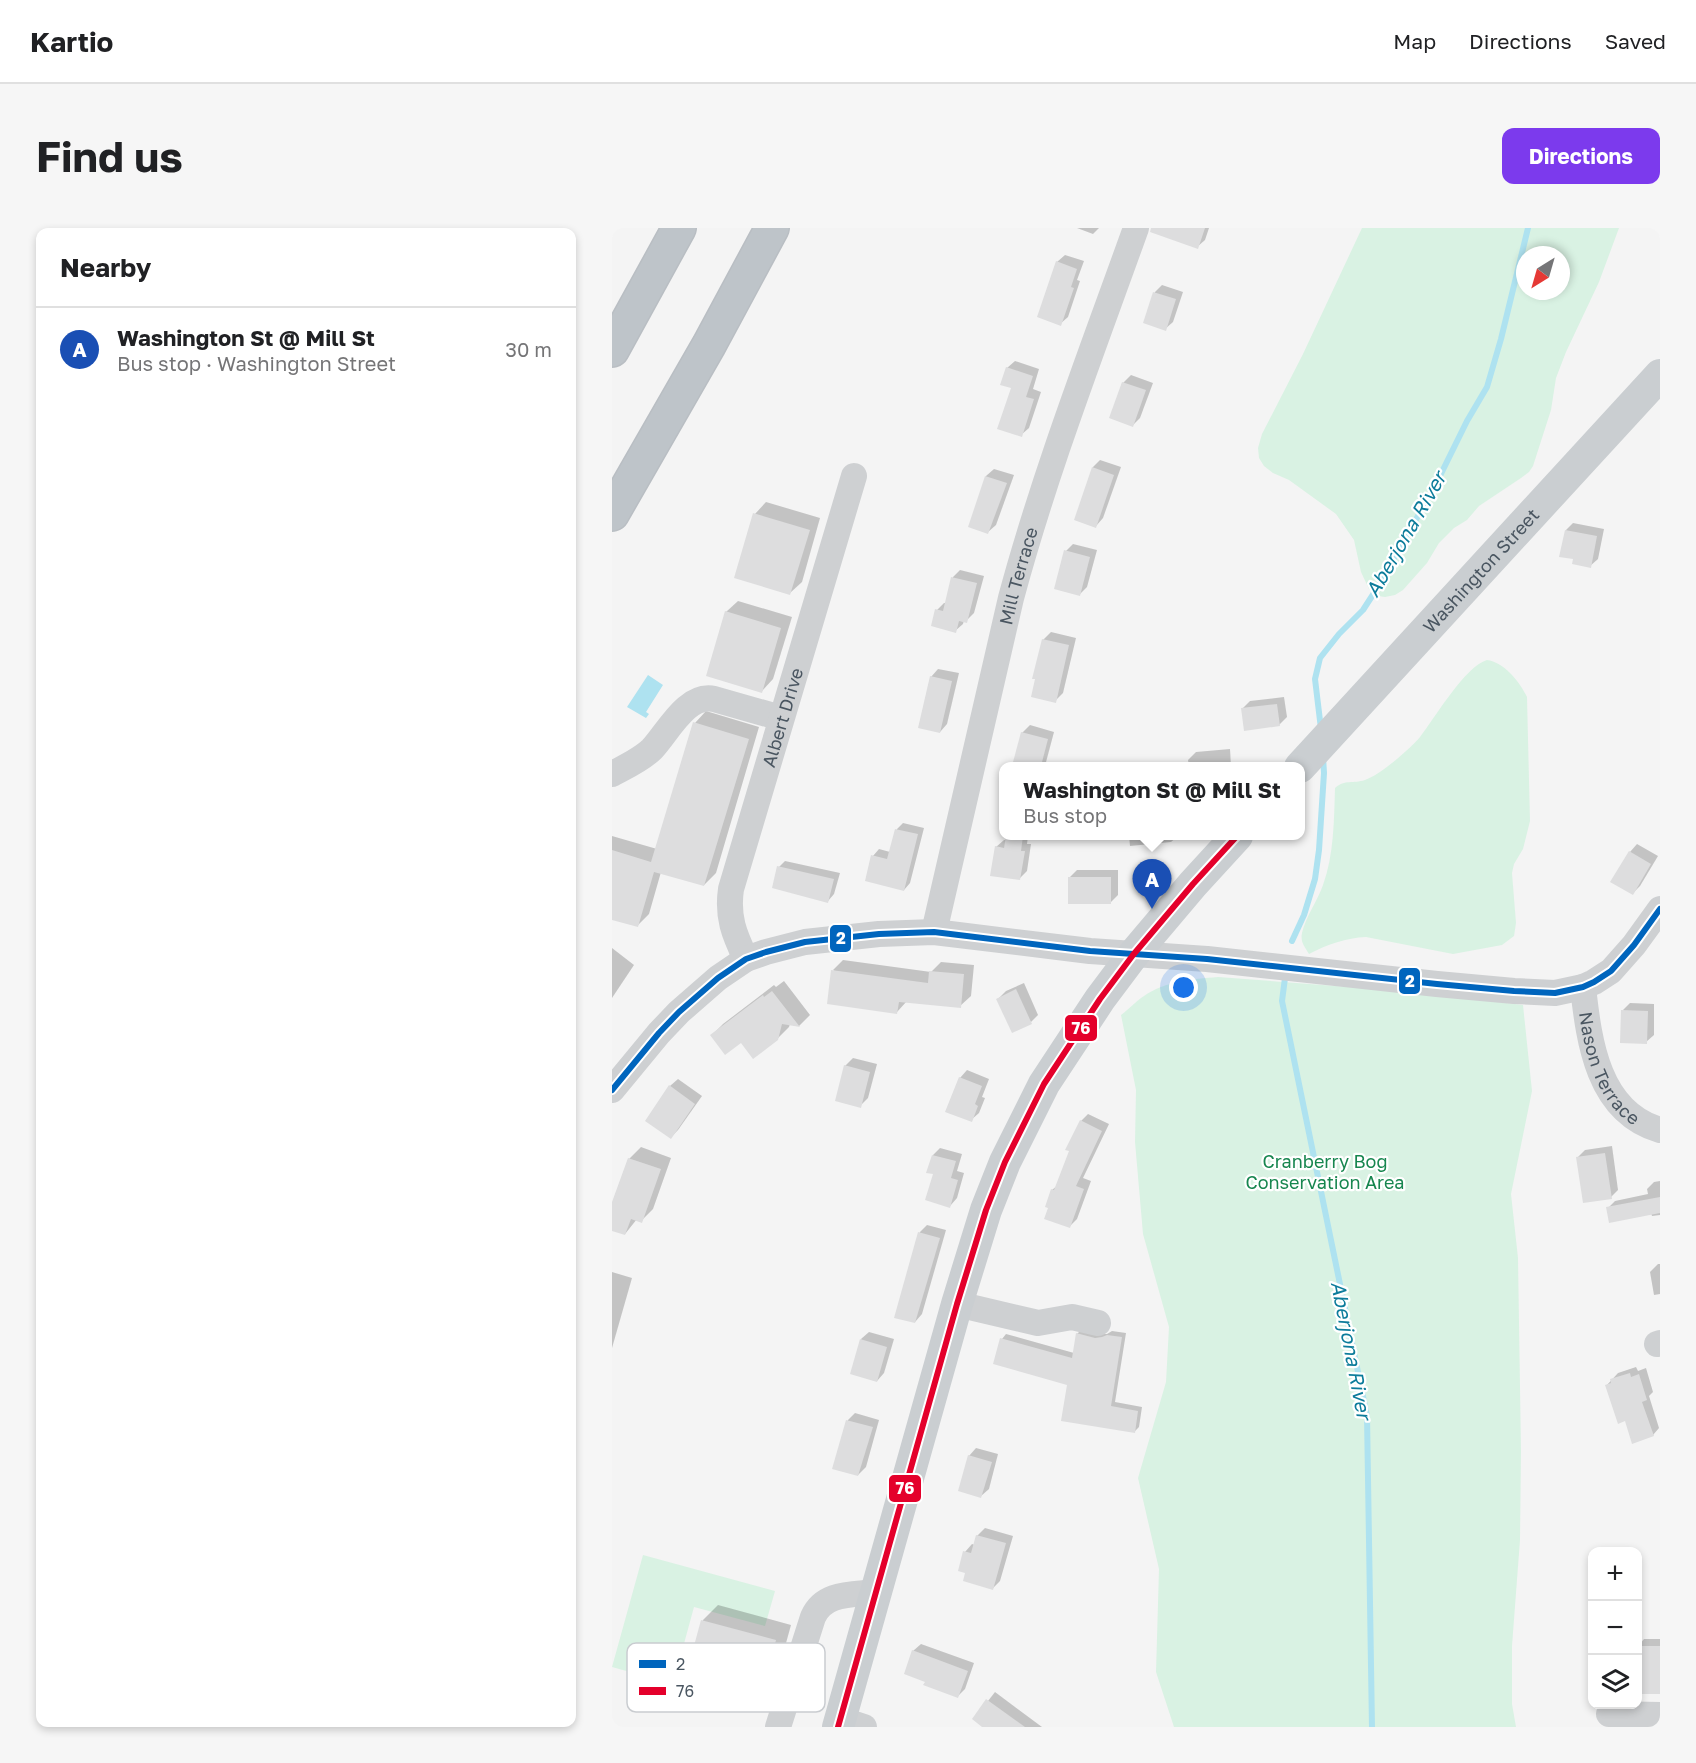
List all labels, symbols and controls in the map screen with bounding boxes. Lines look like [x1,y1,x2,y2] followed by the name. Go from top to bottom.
[30,25,113,58] text: Kartio
[1393,28,1436,54] text: Map
[1469,28,1572,54] text: Directions
[1605,28,1666,54] text: Saved
[1502,128,1660,184] button: Directions
[36,131,183,181] text: Find us
[1516,246,1570,300] north arrow
[60,252,151,283] text: Nearby
[117,324,375,351] text: Washington St @ Mill St
[72,337,87,361] text: A
[505,337,552,361] text: 30 m
[117,351,396,375] text: Bus stop · Washington Street
[1360,465,1453,601] water label: Aberjona River
[1418,504,1543,637] street label: Washington Street
[994,524,1042,627] street label: Mill Terrace
[757,665,807,770] street label: Albert Drive
[999,762,1305,840] popup
[1023,776,1281,803] text: Washington St @ Mill St
[1023,803,1107,827] text: Bus stop
[1132,860,1172,909] pin: A
[829,924,852,953] line badge: 2
[836,928,846,948] text: 2
[1398,967,1421,995] line badge: 2
[1405,971,1415,991] text: 2
[1169,973,1198,1002] your location
[1575,1010,1644,1129] street label: Nason Terrace
[1064,1014,1098,1042] line badge: 76
[1072,1018,1090,1038] text: 76
[1245,1150,1405,1193] park label: Cranberry Bog Conservation Area
[1326,1279,1378,1424] water label: Aberjona River
[888,1474,922,1503] line badge: 76
[896,1478,914,1498] text: 76
[1588,1547,1642,1709] map controls
[1588,1547,1642,1601] button: +
[1588,1601,1642,1655] button: −
[627,1643,825,1712] legend
[676,1654,685,1674] text: 2
[1588,1655,1642,1709] button: layers
[676,1681,694,1701] text: 76

